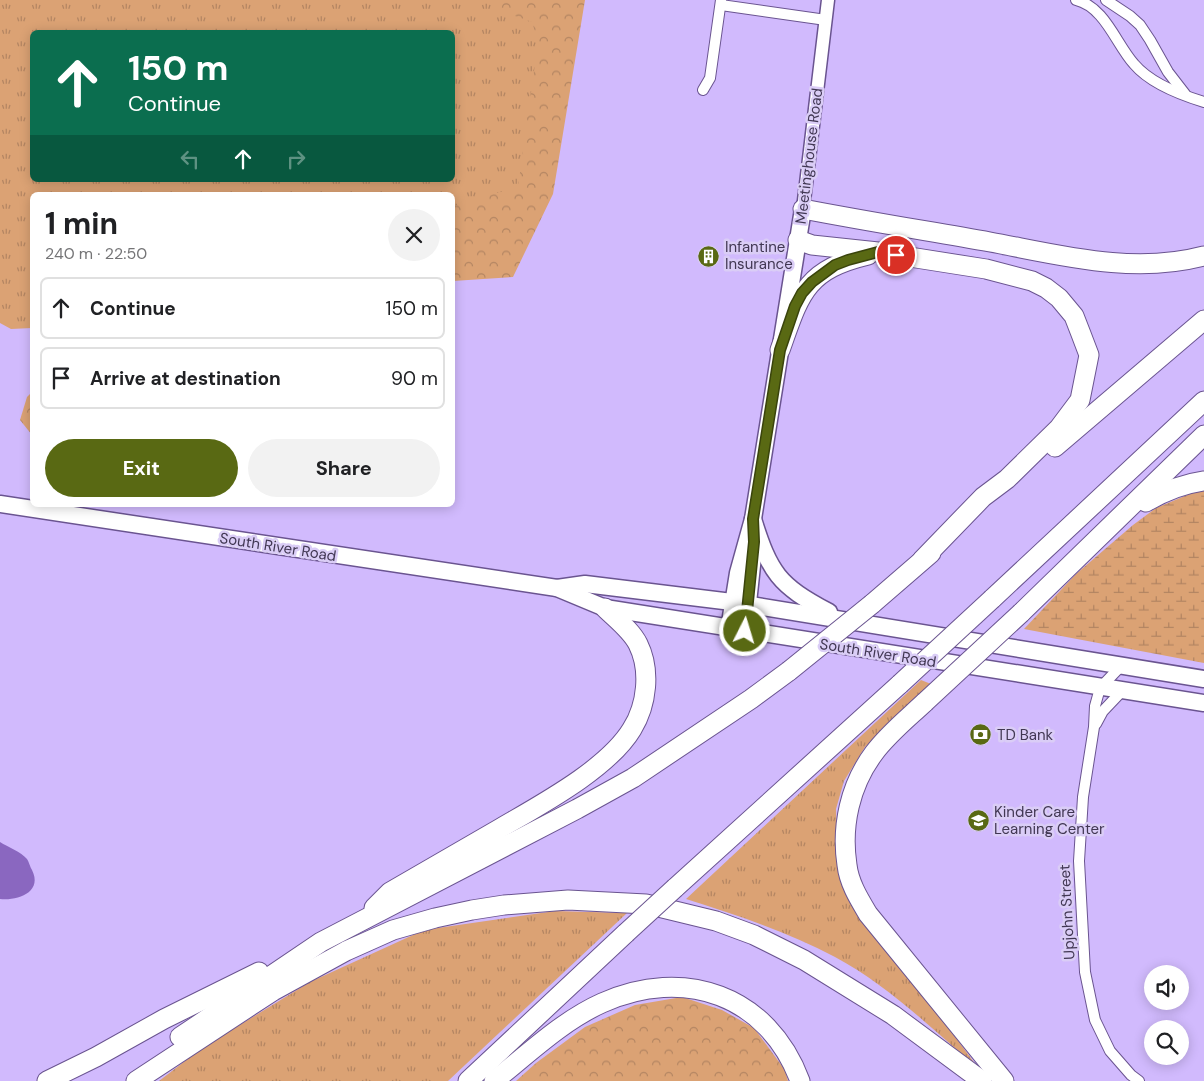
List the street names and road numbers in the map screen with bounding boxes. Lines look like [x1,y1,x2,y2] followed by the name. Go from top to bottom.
[791,87,827,225] street label: Meetinghouse Road
[218,528,338,566] street label: South River Road
[818,634,938,672] street label: South River Road
[1055,864,1079,960] street label: Upjohn Street

